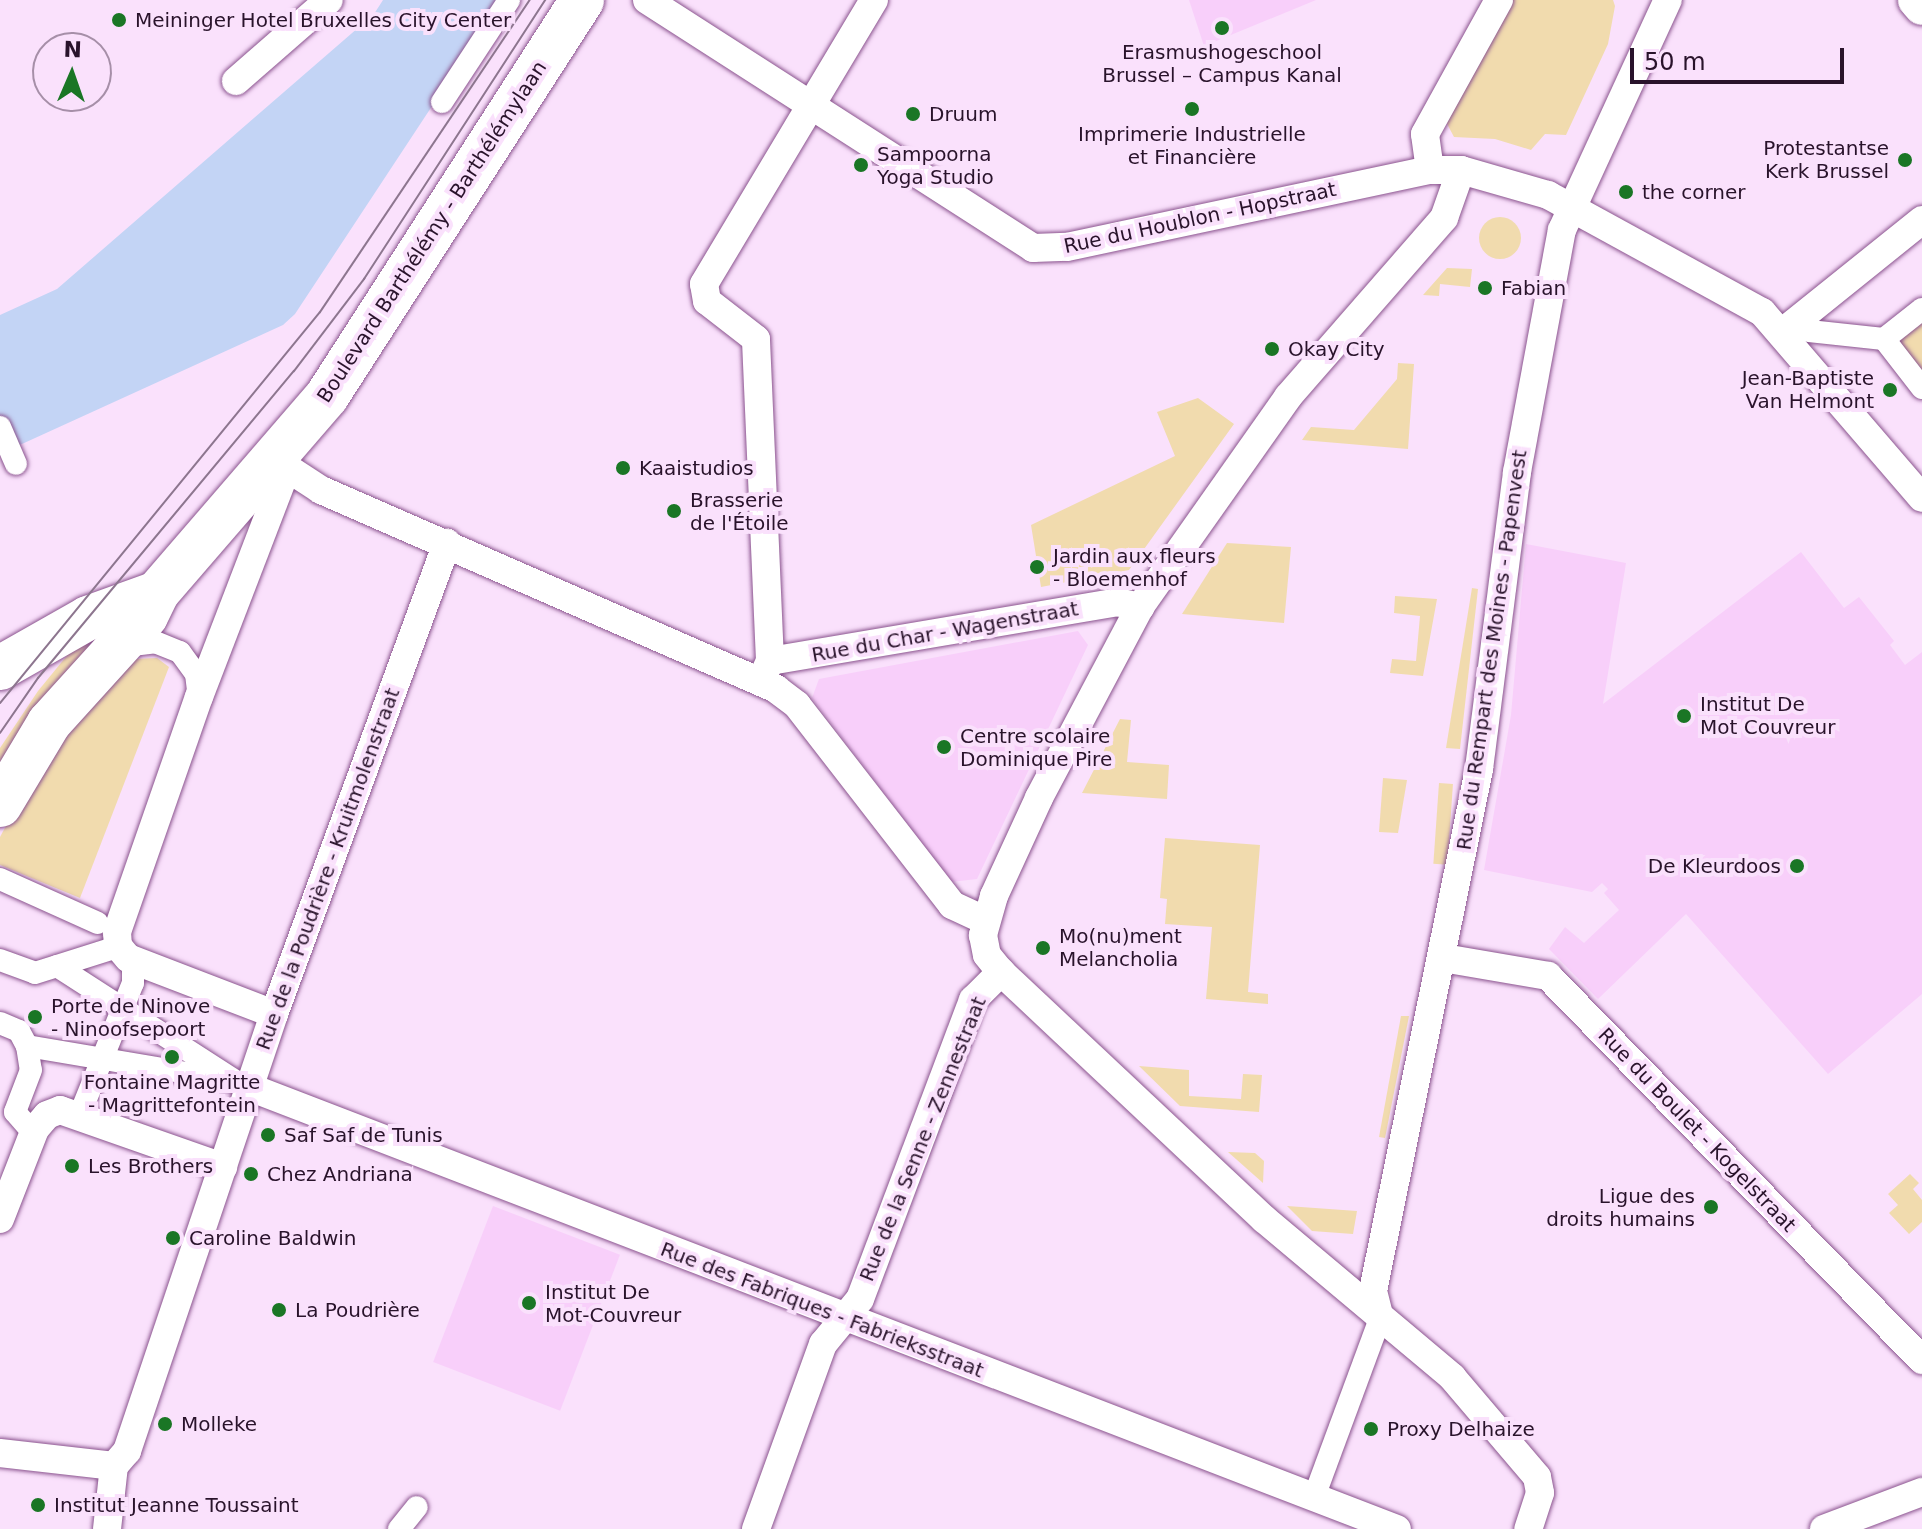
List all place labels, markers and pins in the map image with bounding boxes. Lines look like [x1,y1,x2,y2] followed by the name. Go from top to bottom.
[135,8,511,32] place label: Meininger Hotel Bruxelles City Center
[110,11,128,29] marker: Meininger Hotel Bruxelles City Center
[1213,19,1231,37] marker: Erasmushogeschool Brussel – Campus Kanal
[1102,40,1342,87] place label: Erasmushogeschool Brussel – Campus Kanal
[1183,100,1201,118] marker: Imprimerie Industrielle et Financière
[929,102,997,126] place label: Druum
[904,105,922,123] marker: Druum
[1078,122,1306,169] place label: Imprimerie Industrielle et Financière
[1763,136,1889,183] place label: Protestantse Kerk Brussel
[877,142,994,189] place label: Sampoorna Yoga Studio
[1896,151,1914,169] marker: Protestantse Kerk Brussel
[852,156,870,174] marker: Sampoorna Yoga Studio
[1642,180,1745,204] place label: the corner
[1617,183,1635,201] marker: the corner
[1501,276,1566,300] place label: Fabian
[1476,279,1494,297] marker: Fabian
[1288,337,1385,361] place label: Okay City
[1263,340,1281,358] marker: Okay City
[1742,366,1874,413] place label: Jean-Baptiste Van Helmont
[1881,381,1899,399] marker: Jean-Baptiste Van Helmont
[639,456,754,480] place label: Kaaistudios
[614,459,632,477] marker: Kaaistudios
[690,488,789,535] place label: Brasserie de l'Étoile
[665,502,683,520] marker: Brasserie de l'Étoile
[1053,544,1216,591] place label: Jardin aux fleurs - Bloemenhof
[1028,558,1046,576] marker: Jardin aux fleurs - Bloemenhof
[1700,692,1835,739] place label: Institut De Mot Couvreur
[1675,707,1693,725] marker: Institut De Mot Couvreur
[960,724,1112,771] place label: Centre scolaire Dominique Pire
[935,738,953,756] marker: Centre scolaire Dominique Pire
[1648,854,1781,878] place label: De Kleurdoos
[1788,857,1806,875] marker: De Kleurdoos
[1059,924,1182,971] place label: Mo(nu)ment Melancholia
[1034,939,1052,957] marker: Mo(nu)ment Melancholia
[51,994,210,1041] place label: Porte de Ninove - Ninoofsepoort
[26,1008,44,1026] marker: Porte de Ninove - Ninoofsepoort
[163,1048,181,1066] marker: Fontaine Magritte - Magrittefontein
[84,1070,260,1117] place label: Fontaine Magritte - Magrittefontein
[284,1123,443,1147] place label: Saf Saf de Tunis
[259,1126,277,1144] marker: Saf Saf de Tunis
[88,1154,213,1178] place label: Les Brothers
[63,1157,81,1175] marker: Les Brothers
[267,1162,413,1186] place label: Chez Andriana
[242,1165,260,1183] marker: Chez Andriana
[1546,1184,1695,1231] place label: Ligue des droits humains
[1702,1198,1720,1216] marker: Ligue des droits humains
[189,1226,357,1250] place label: Caroline Baldwin
[164,1229,182,1247] marker: Caroline Baldwin
[545,1280,681,1327] place label: Institut De Mot-Couvreur
[520,1294,538,1312] marker: Institut De Mot-Couvreur
[295,1298,420,1322] place label: La Poudrière
[270,1301,288,1319] marker: La Poudrière
[181,1412,257,1436] place label: Molleke
[156,1415,174,1433] marker: Molleke
[1387,1417,1535,1441] place label: Proxy Delhaize
[1362,1420,1380,1438] marker: Proxy Delhaize
[54,1493,298,1517] place label: Institut Jeanne Toussaint
[29,1496,47,1514] marker: Institut Jeanne Toussaint

